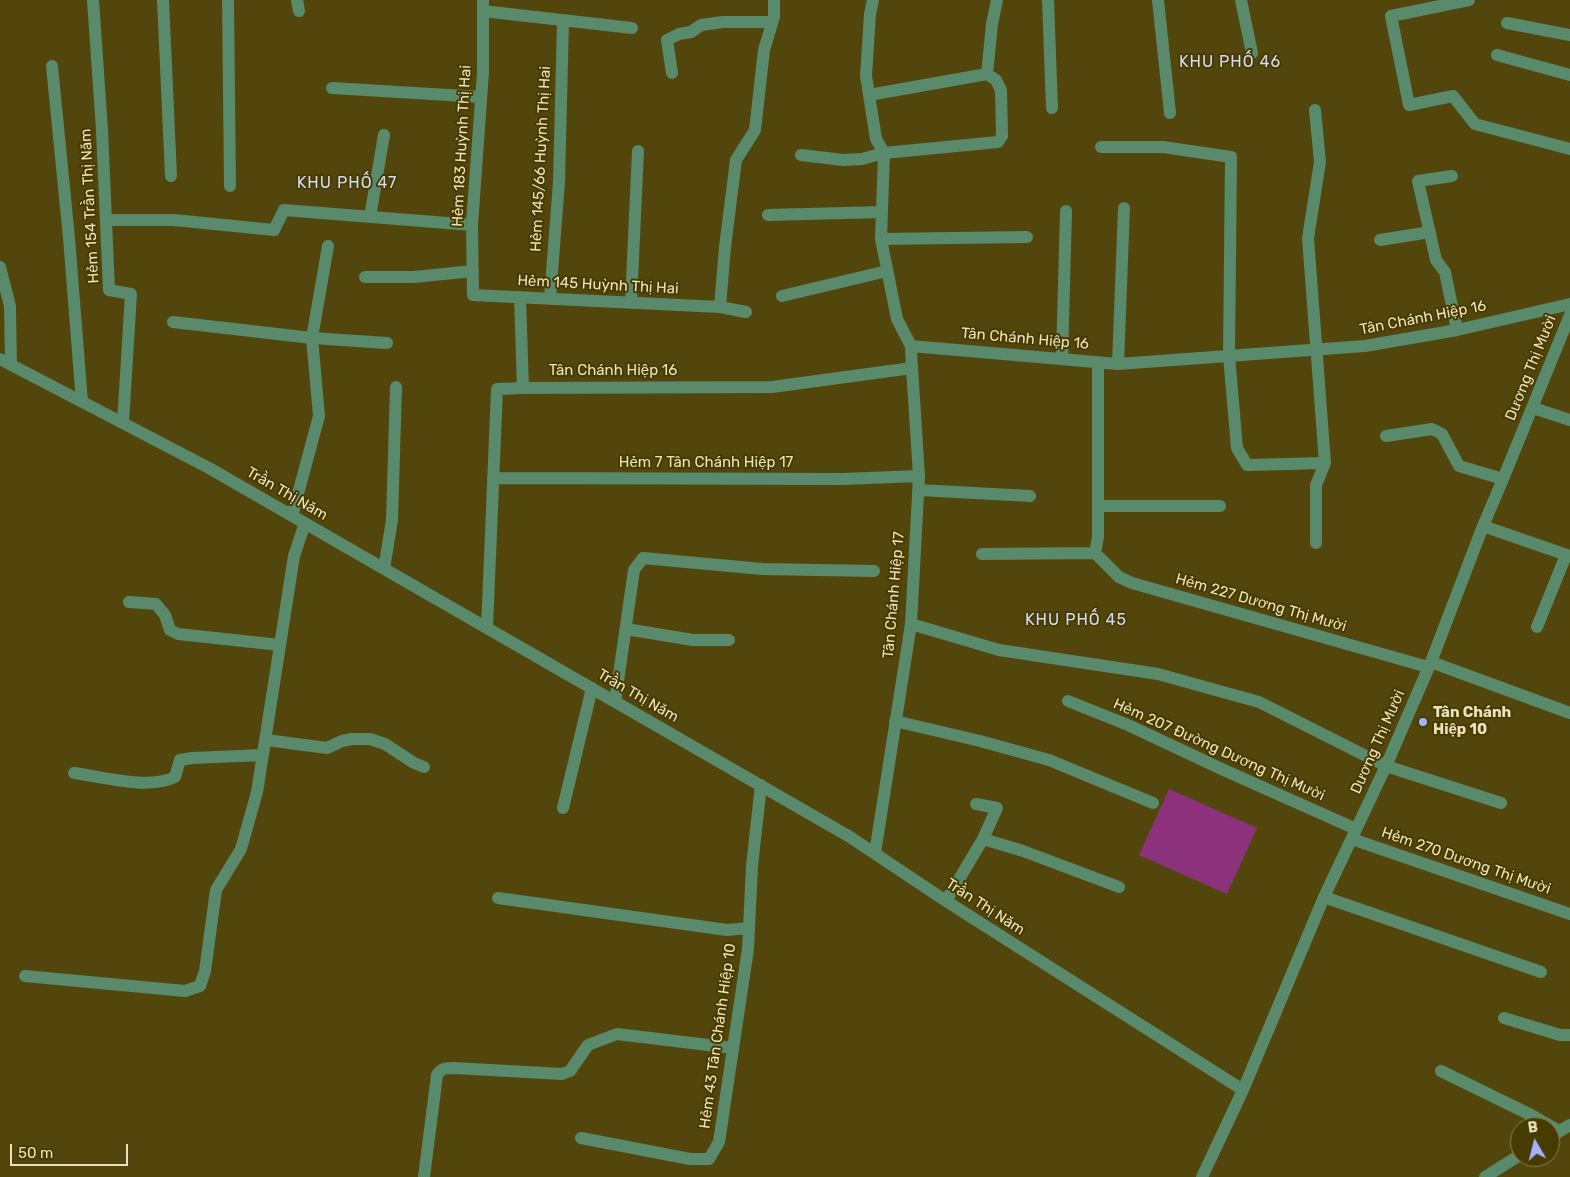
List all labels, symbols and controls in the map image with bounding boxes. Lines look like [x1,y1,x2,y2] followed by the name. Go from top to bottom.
[1178,52,1282,72] district label: KHU PHỐ 46
[449,65,475,227] street label: Hẻm 183 Huỳnh Thị Hai
[527,66,555,252] street label: Hẻm 145/66 Huỳnh Thị Hai
[77,128,103,284] street label: Hẻm 154 Trần Thị Năm
[296,173,398,193] district label: KHU PHỐ 47
[517,272,679,298] street label: Hẻm 145 Huỳnh Thị Hai
[1358,297,1488,339] street label: Tân Chánh Hiệp 16
[1502,313,1560,423] street label: Dương Thị Mười
[960,324,1090,354] street label: Tân Chánh Hiệp 16
[549,362,677,380] street label: Tân Chánh Hiệp 16
[619,454,793,472] street label: Hẻm 7 Tân Chánh Hiệp 17
[243,464,331,524] street label: Trần Thị Năm
[879,531,909,659] street label: Tân Chánh Hiệp 17
[1173,570,1349,636] street label: Hẻm 227 Dương Thị Mười
[1024,610,1128,630] district label: KHU PHỐ 45
[594,666,682,726] street label: Trần Thị Năm
[1347,687,1409,797] street label: Dương Thị Mười
[1110,695,1328,805] street label: Hẻm 207 Đường Dương Thị Mười
[1433,704,1511,739] place label: Tân Chánh Hiệp 10
[1417,716,1429,728] marker: Tân Chánh Hiệp 10
[1379,824,1553,898] street label: Hẻm 270 Dương Thị Mười
[942,875,1028,939] street label: Trần Thị Năm
[696,942,740,1130] street label: Hẻm 43 Tân Chánh Hiệp 10
[1510,1117,1560,1167] north arrow
[1527,1119,1539,1137] text: B
[12,1134,130,1166] scale bar
[18,1144,53,1162] text: 50 m

